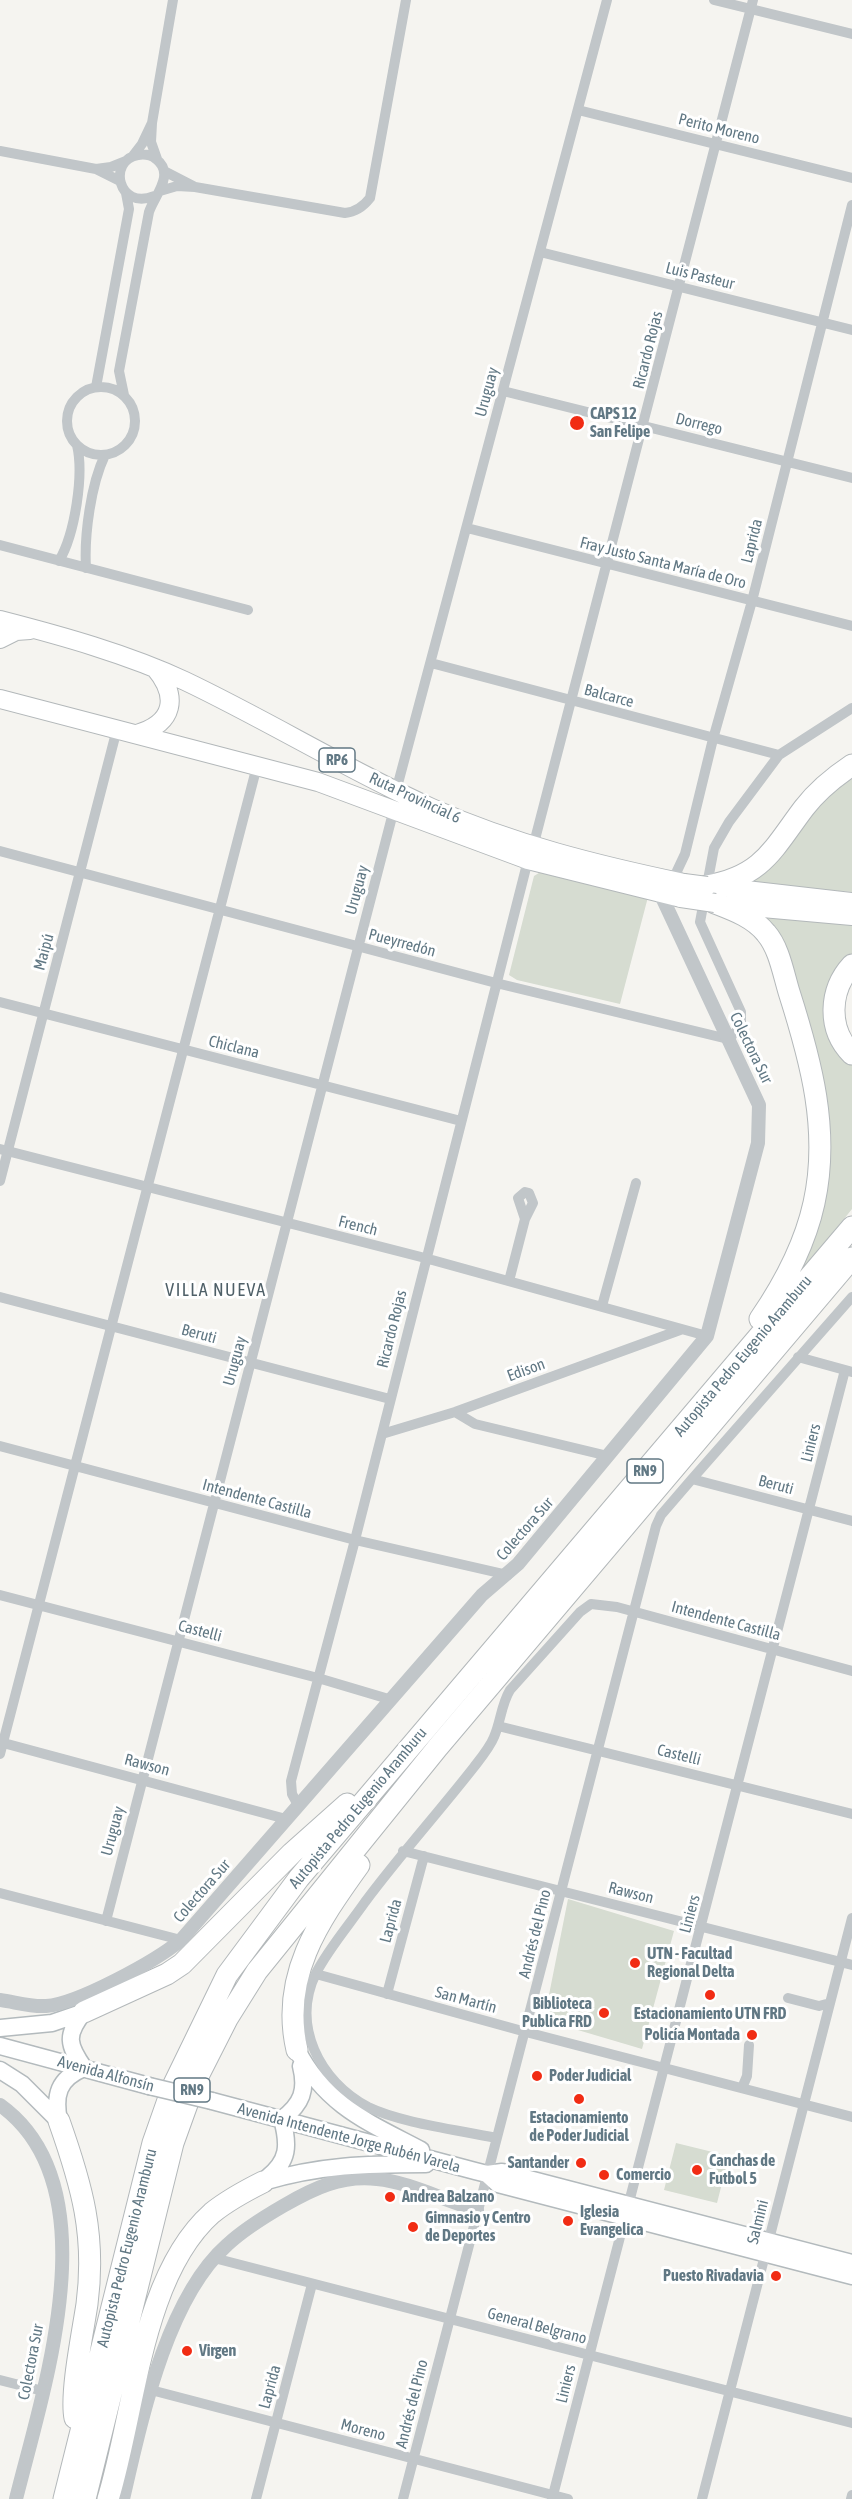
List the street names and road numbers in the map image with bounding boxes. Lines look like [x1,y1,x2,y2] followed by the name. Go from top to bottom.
[676,110,762,148] street label: Perito Moreno
[664,258,736,294] street label: Luis Pasteur
[629,309,667,391] street label: Ricardo Rojas
[471,365,503,419] street label: Uruguay
[674,409,724,439] street label: Dorrego
[737,517,767,565] street label: Laprida
[578,533,748,593] street label: Fray Justo Santa María de Oro
[582,680,636,712] street label: Balcarce
[319,748,355,772] road number: RP6
[366,768,464,828] street label: Ruta Provincial 6
[341,863,373,917] street label: Uruguay
[366,925,438,961] street label: Pueyrredón
[30,932,58,972] street label: Maipú
[725,1009,777,1087] street label: Colectora Sur
[207,1031,261,1063] street label: Chiclana
[336,1212,380,1240] street label: French
[670,1272,816,1440] street label: Autopista Pedro Eugenio Aramburu
[373,1288,411,1370] street label: Ricardo Rojas
[179,1320,219,1348] street label: Beruti
[219,1334,251,1388] street label: Uruguay
[504,1354,548,1386] street label: Edison
[797,1422,825,1464] street label: Liniers
[627,1459,663,1483] road number: RN9
[756,1471,796,1499] street label: Beruti
[200,1475,314,1523] street label: Intendente Castilla
[492,1494,558,1564] street label: Colectora Sur
[669,1597,783,1645] street label: Intendente Castilla
[176,1616,224,1646] street label: Castelli
[285,1724,431,1892] street label: Autopista Pedro Eugenio Aramburu
[655,1740,703,1770] street label: Castelli
[122,1750,172,1780] street label: Rawson
[97,1804,129,1858] street label: Uruguay
[169,1856,235,1926] street label: Colectora Sur
[606,1878,656,1908] street label: Rawson
[515,1888,555,1980] street label: Andrés del Pino
[676,1893,704,1935] street label: Liniers
[376,1897,406,1945] street label: Laprida
[433,1983,499,2017] street label: San Martín
[56,2052,156,2096] street label: Avenida Alfonsín
[174,2078,210,2102] road number: RN9
[235,2099,463,2177] street label: Avenida Intendente Jorge Rubén Varela
[93,2147,161,2349] street label: Autopista Pedro Eugenio Aramburu
[743,2198,773,2246] street label: Salmini
[485,2304,589,2348] street label: General Belgrano
[14,2322,48,2402] street label: Colectora Sur
[392,2358,432,2450] street label: Andrés del Pino
[255,2363,285,2411] street label: Laprida
[552,2363,580,2405] street label: Liniers
[339,2415,387,2445] street label: Moreno

